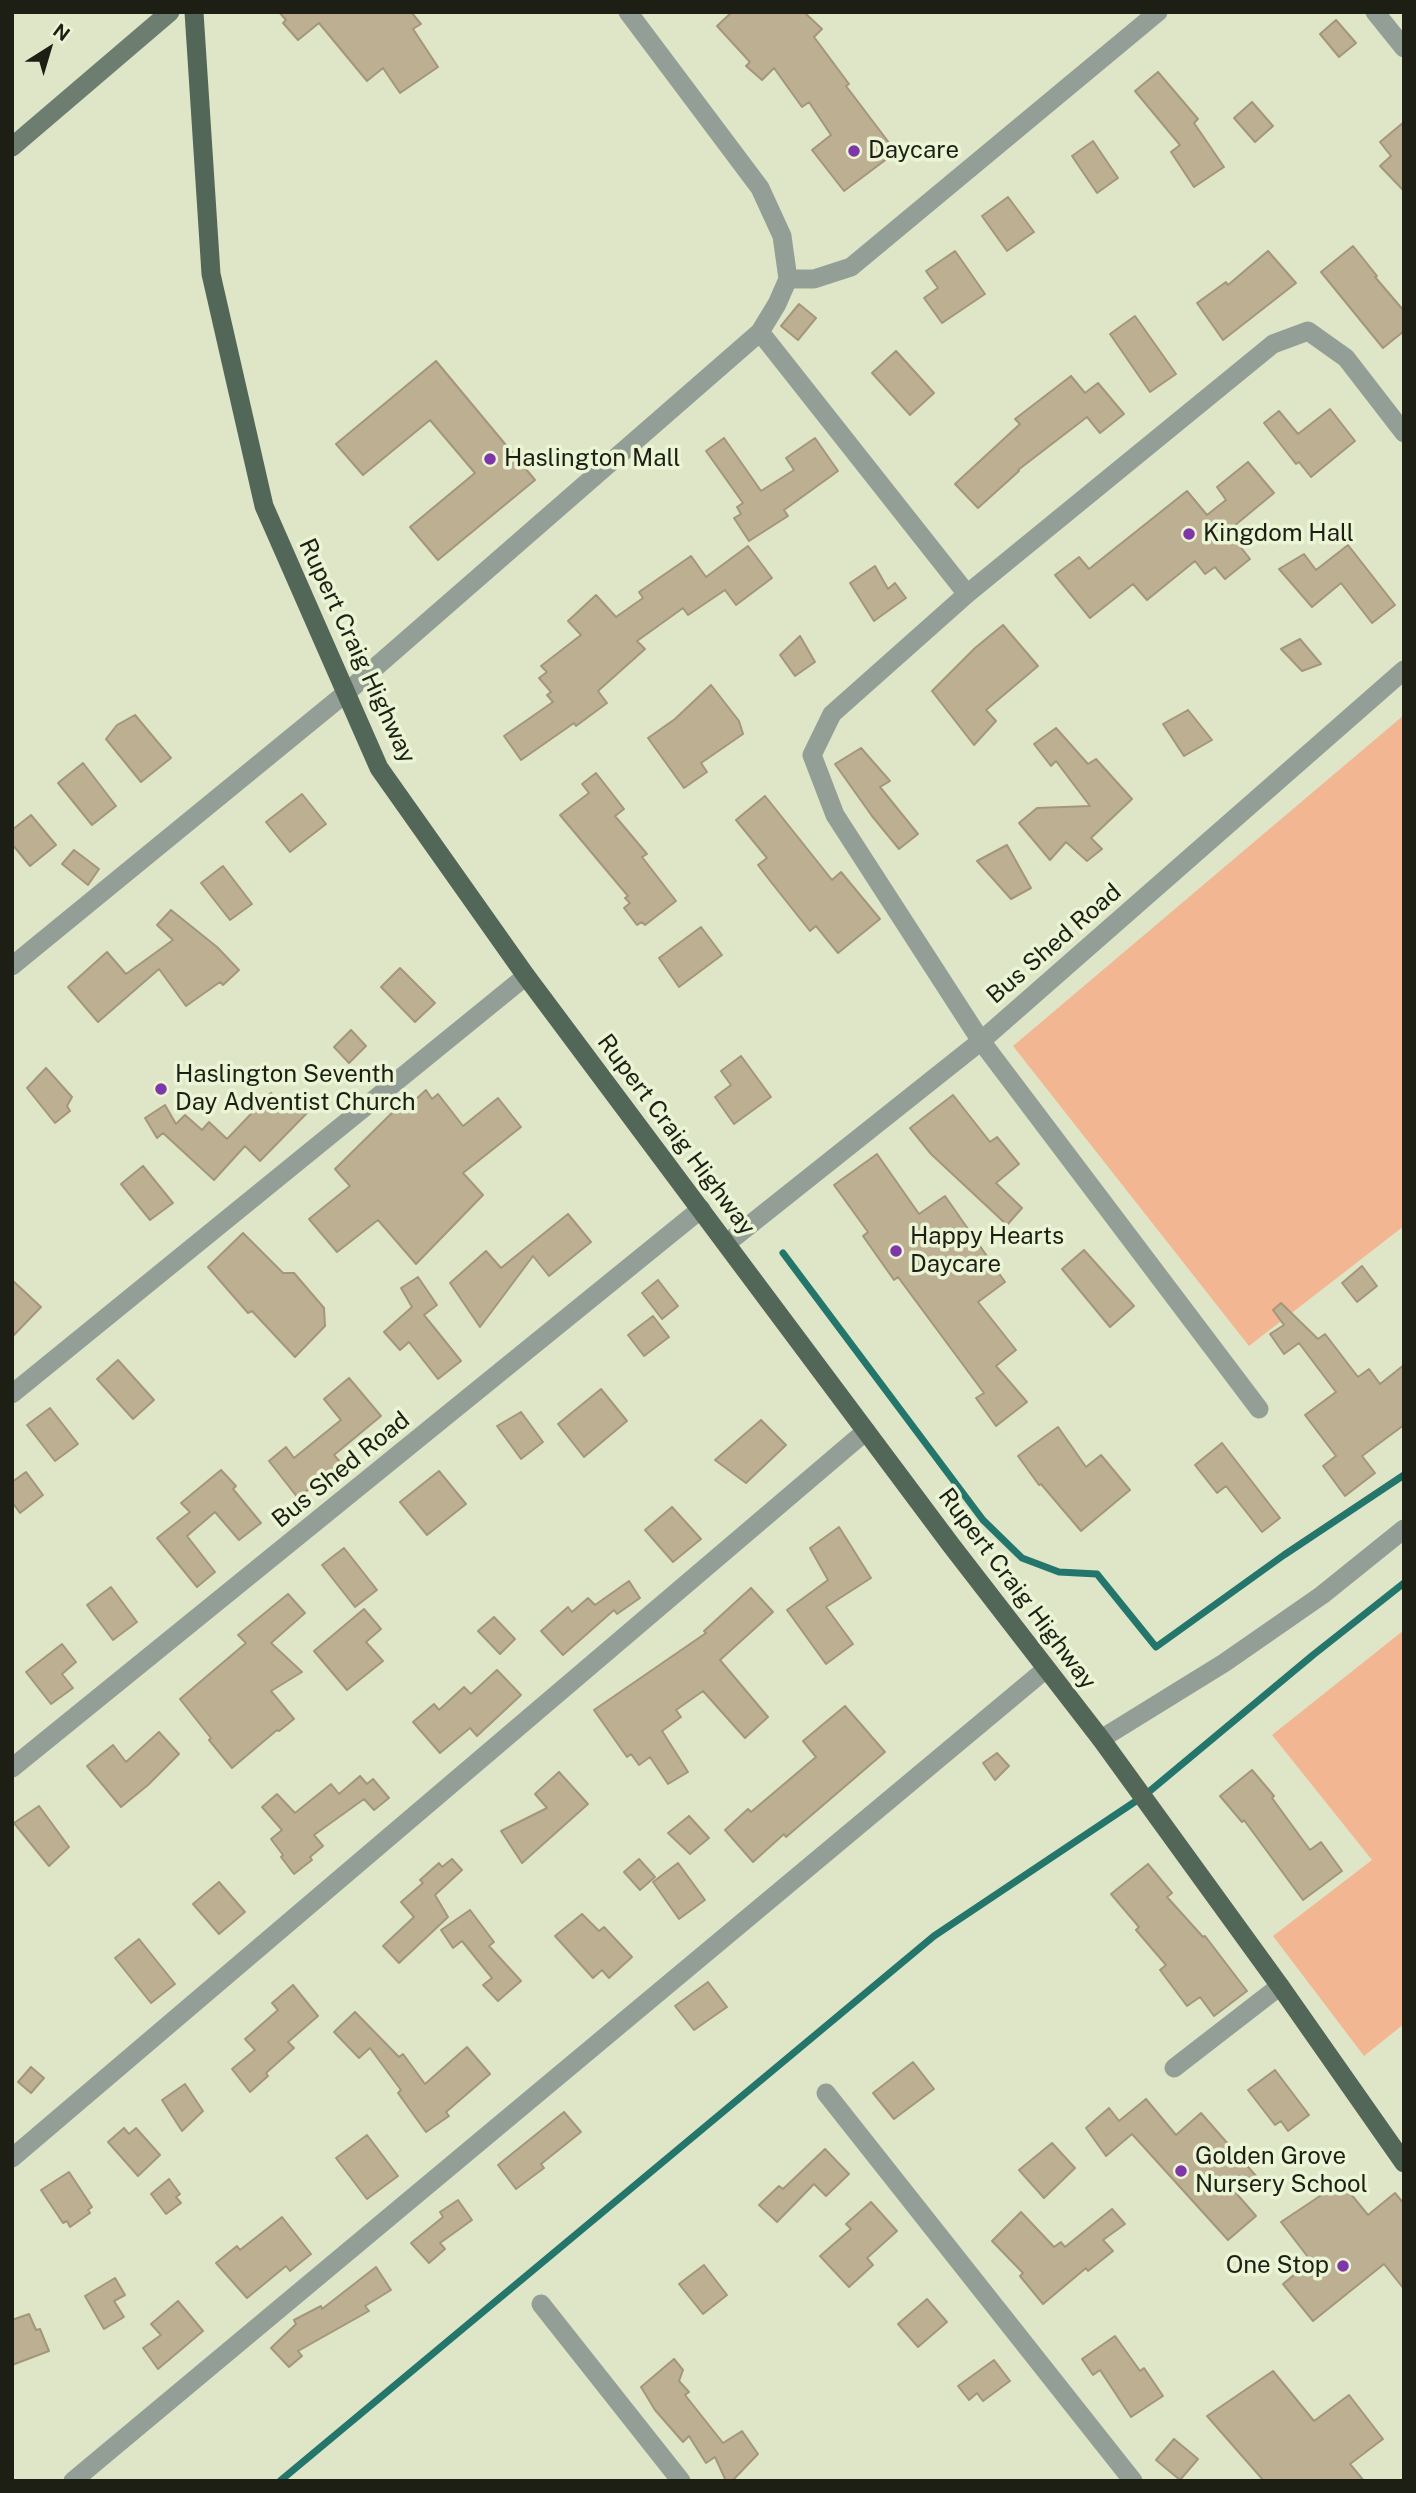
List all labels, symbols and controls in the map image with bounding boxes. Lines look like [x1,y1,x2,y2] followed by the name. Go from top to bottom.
[14,14,84,84] north arrow
[49,19,74,45] text: N
[868,137,959,165] place label: Daycare
[846,143,862,159] marker: Daycare
[504,445,681,473] place label: Haslington Mall
[482,451,498,467] marker: Haslington Mall
[1203,520,1354,548] place label: Kingdom Hall
[1181,526,1197,542] marker: Kingdom Hall
[292,534,422,768] street label: Rupert Craig Highway
[981,878,1127,1010] street label: Bus Shed Road
[591,1029,761,1241] street label: Rupert Craig Highway
[175,1061,416,1117] place label: Haslington Seventh Day Adventist Church
[153,1081,169,1097] marker: Haslington Seventh Day Adventist Church
[910,1223,1064,1279] place label: Happy Hearts Daycare
[888,1243,904,1259] marker: Happy Hearts Daycare
[266,1406,416,1534] street label: Bus Shed Road
[932,1483,1102,1695] street label: Rupert Craig Highway
[1195,2143,1368,2199] place label: Golden Grove Nursery School
[1173,2163,1189,2179] marker: Golden Grove Nursery School
[1226,2252,1329,2280] place label: One Stop
[1335,2258,1351,2274] marker: One Stop

